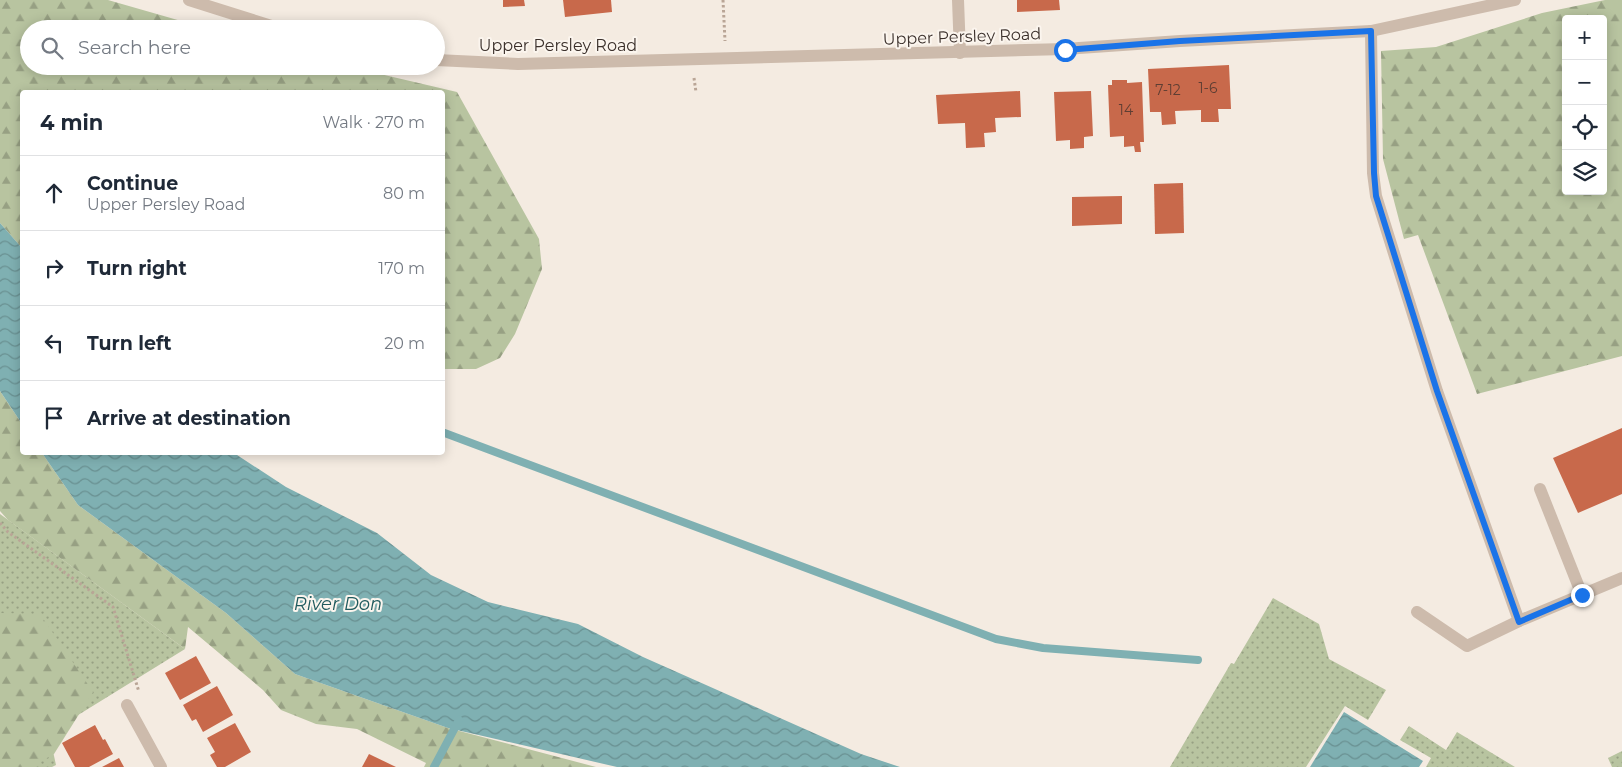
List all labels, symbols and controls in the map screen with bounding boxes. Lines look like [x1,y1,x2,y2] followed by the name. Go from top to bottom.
[1562,15,1607,195] map controls
[1562,15,1607,60] button: +
[20,20,445,75] search box
[883,24,1041,49] street label: Upper Persley Road
[38,34,66,62] icon: search
[78,36,191,59] text: Search here
[479,36,637,55] street label: Upper Persley Road
[1054,39,1077,62] route start
[1562,60,1607,105] button: −
[1198,79,1218,97] house number: 1-6
[1155,81,1181,99] house number: 7-12
[1119,101,1134,119] house number: 14
[1562,105,1607,150] button: locate
[40,110,103,135] text: 4 min
[322,113,425,132] text: Walk · 270 m
[1562,150,1607,195] button: layers
[87,172,178,195] text: Continue
[40,179,68,207] icon: ahead
[383,184,425,203] text: 80 m
[87,195,245,214] text: Upper Persley Road
[40,254,68,282] icon: right
[87,257,187,280] text: Turn right
[378,259,425,278] text: 170 m
[40,329,68,357] icon: left
[87,332,172,355] text: Turn left
[384,334,425,353] text: 20 m
[40,404,68,432] icon: arrive
[87,407,291,430] text: Arrive at destination
[1571,584,1594,607] route end
[294,593,382,615] water label: River Don

